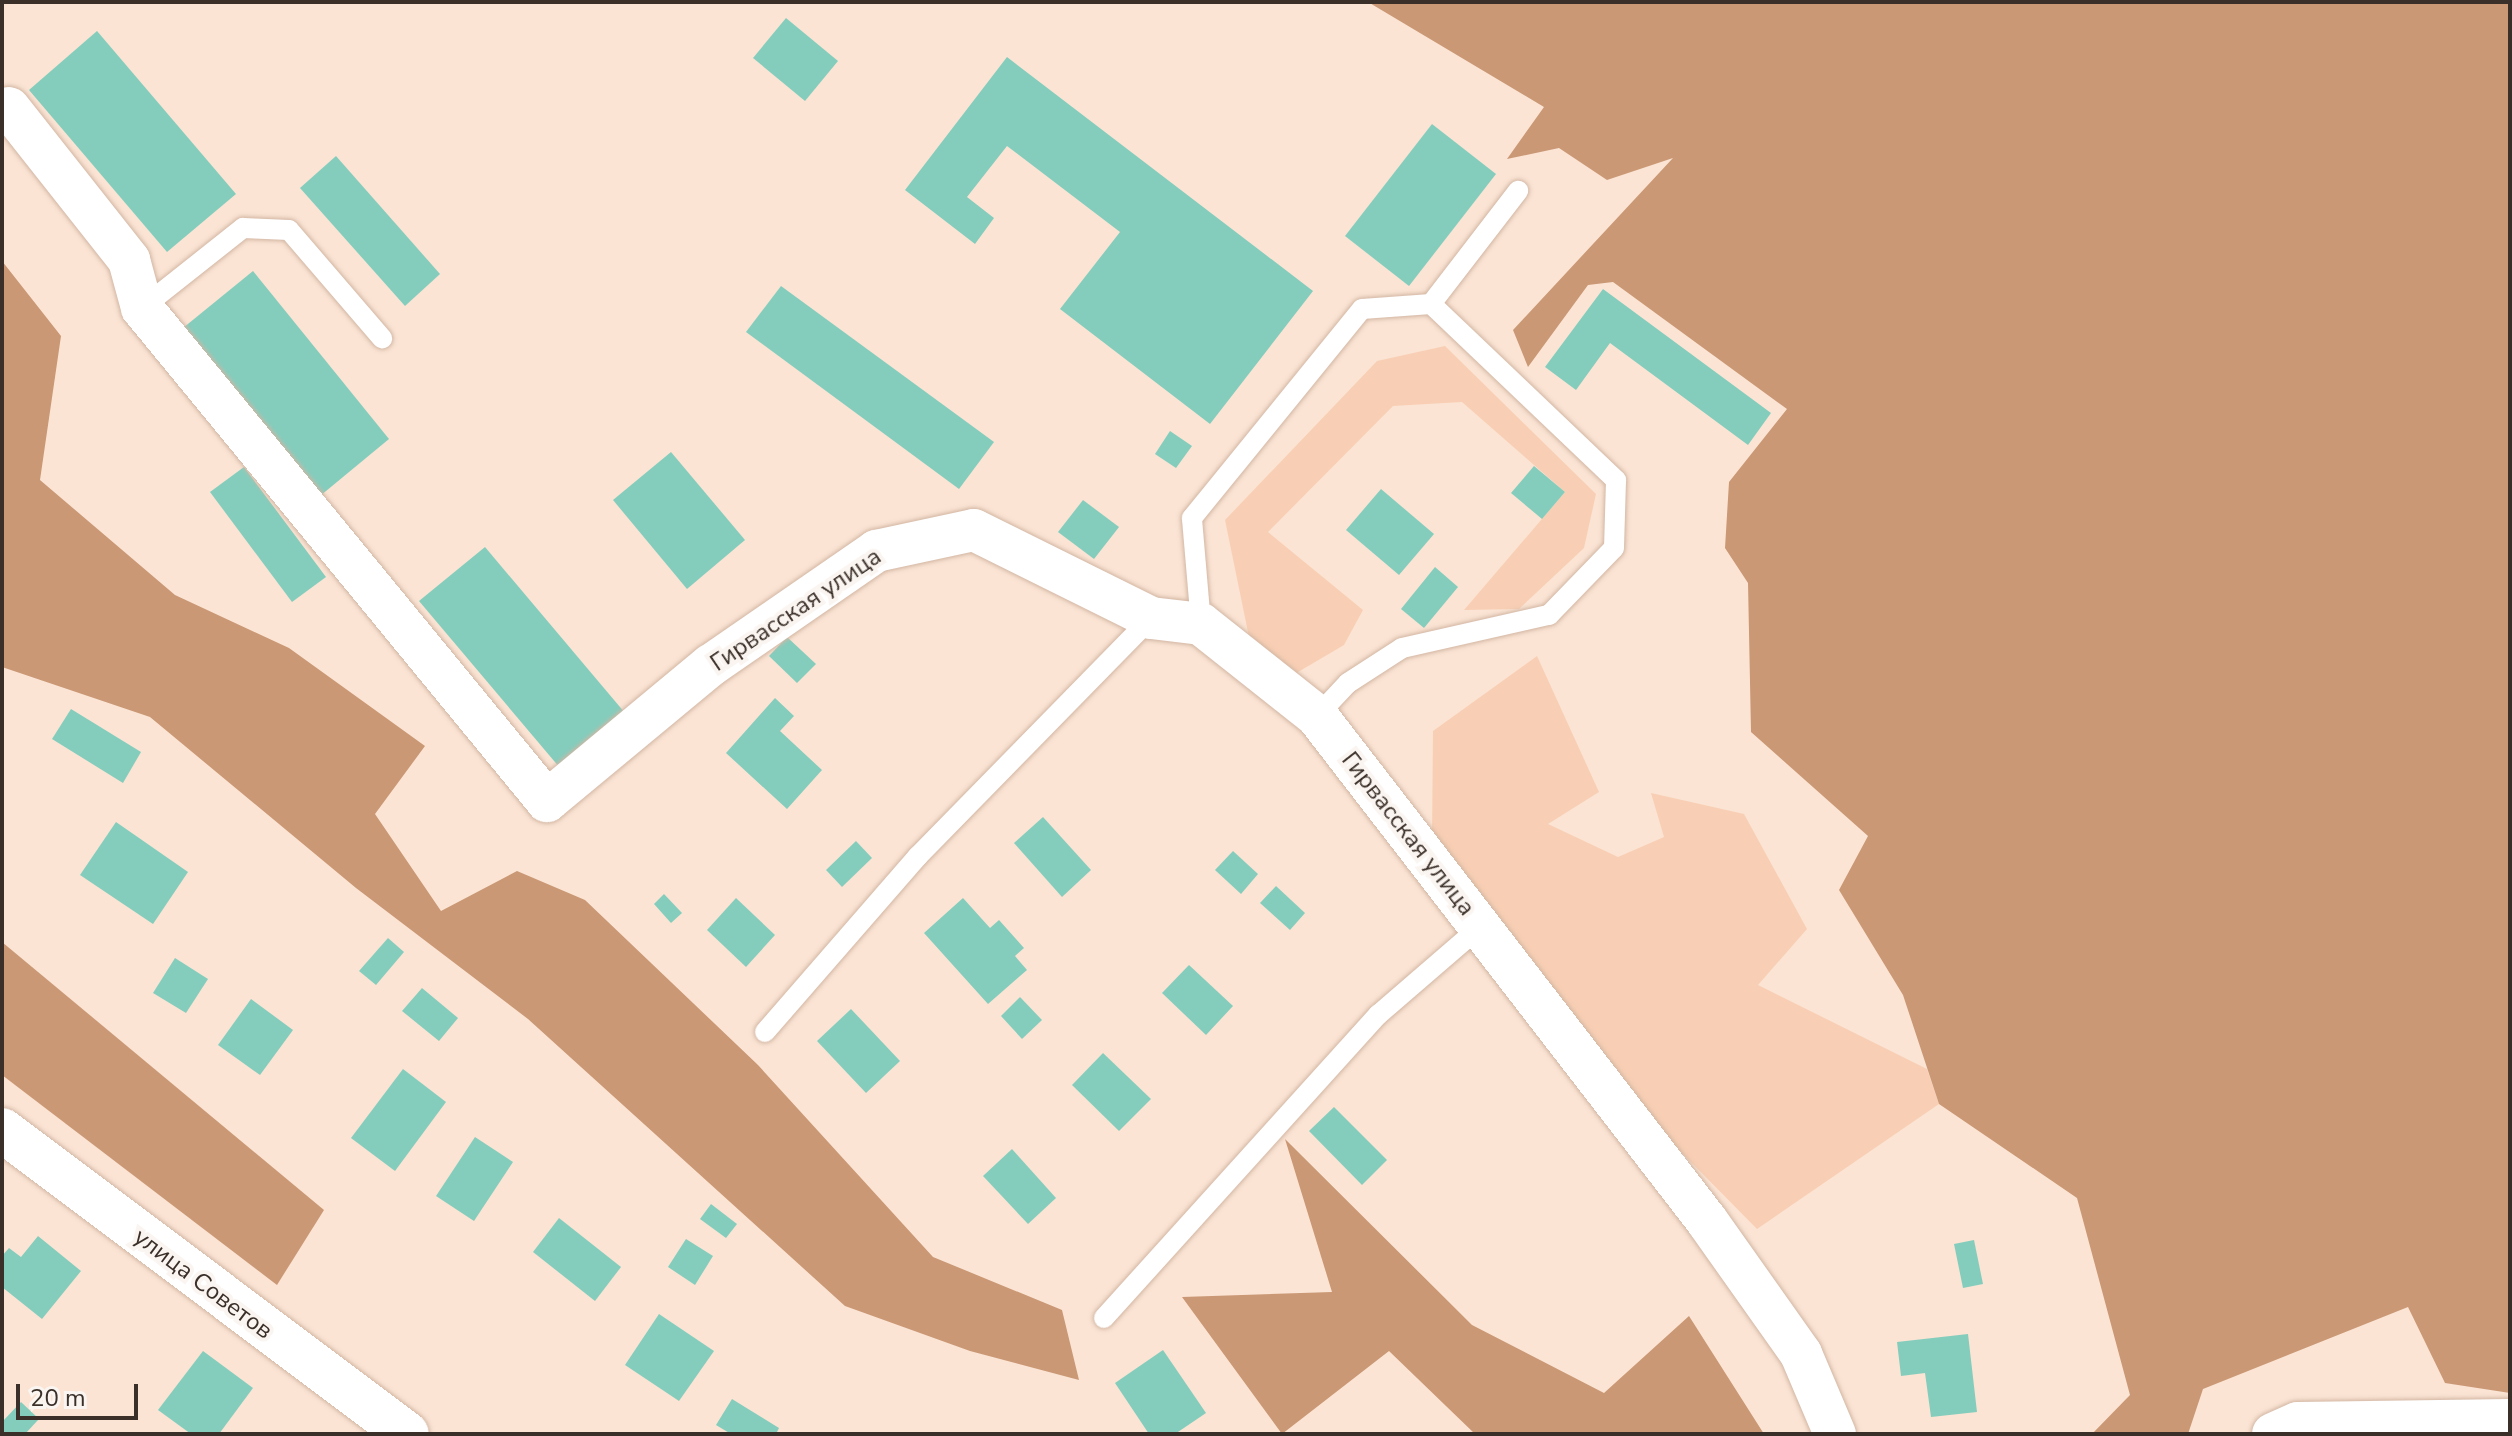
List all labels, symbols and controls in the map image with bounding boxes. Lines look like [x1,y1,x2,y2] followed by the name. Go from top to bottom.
[705,542,887,678] street label: Гирвасская улица
[1335,746,1481,922] street label: Гирвасская улица
[128,1223,278,1345] street label: улица Советов
[20,1368,142,1418] scale bar
[30,1382,86,1414] text: 20 m

